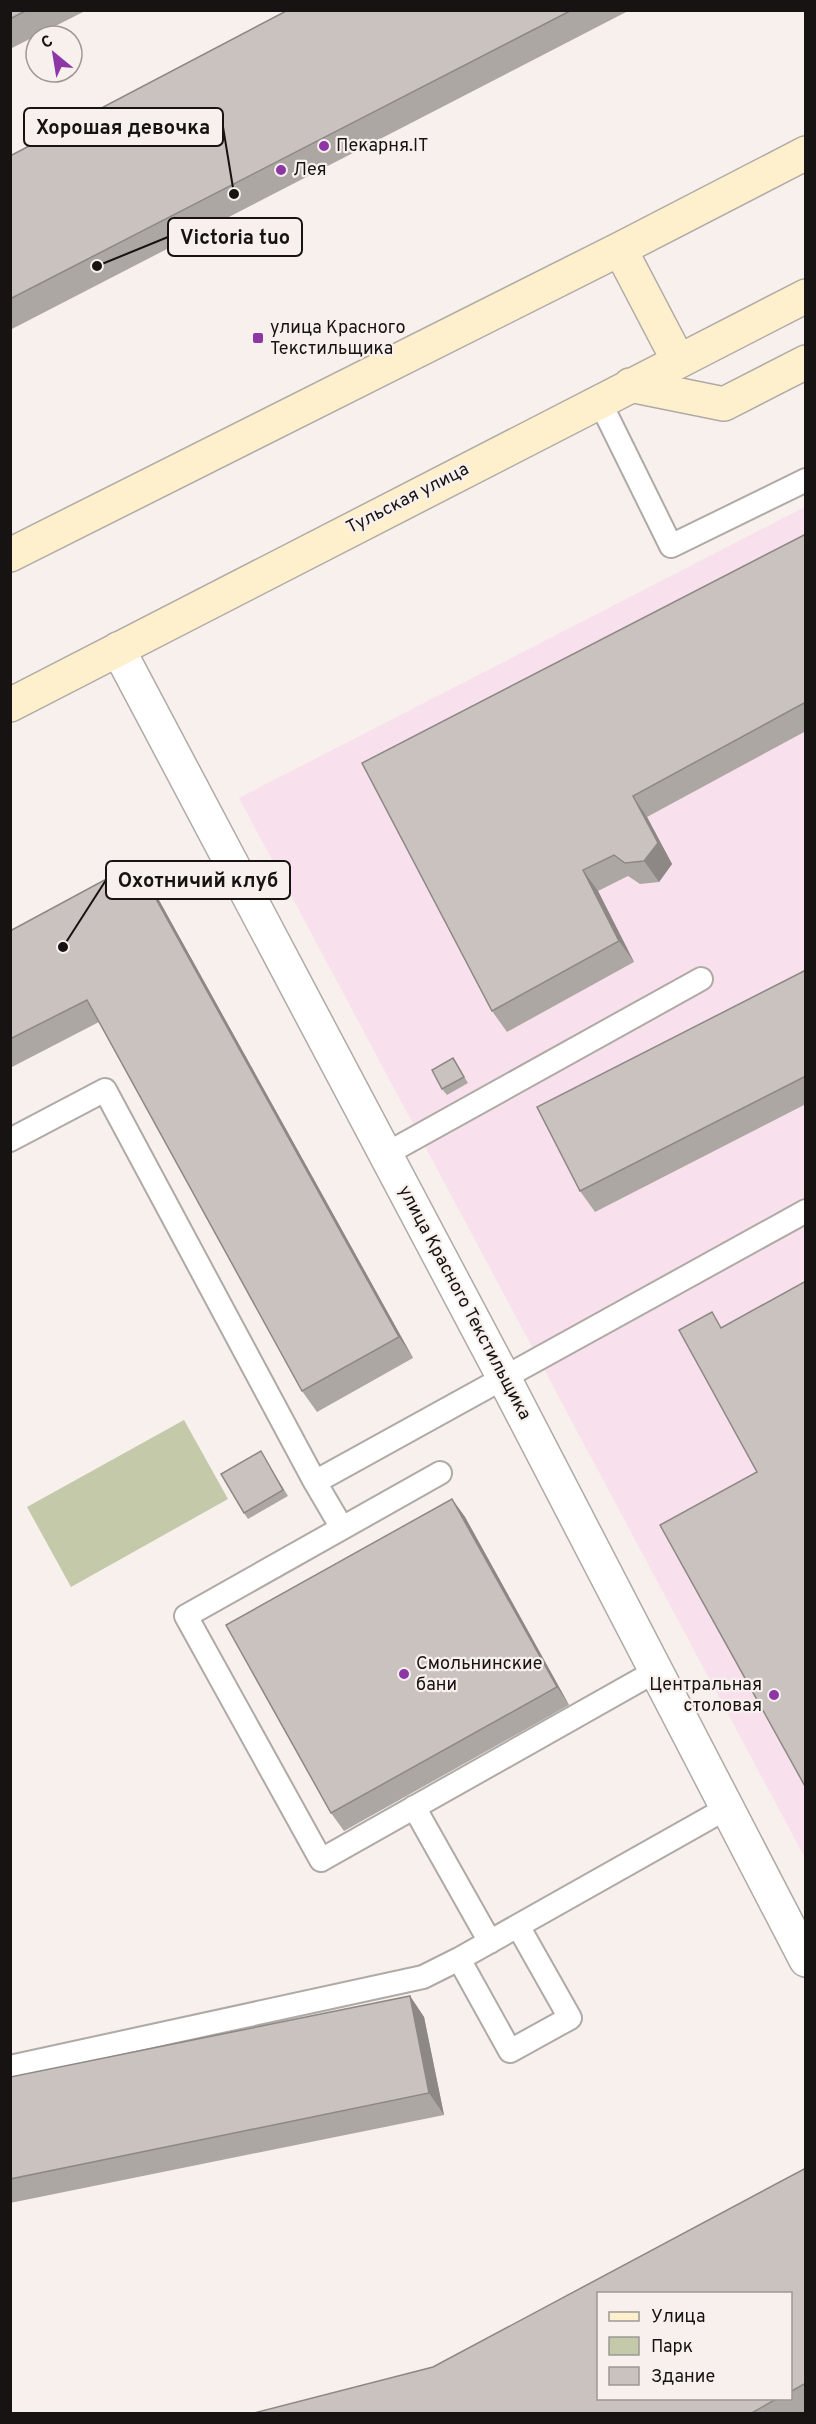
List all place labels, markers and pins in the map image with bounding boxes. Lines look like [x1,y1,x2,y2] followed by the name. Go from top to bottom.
[24,108,223,146] callout: Хорошая девочка
[336,135,429,158] place label: Пекарня.IT
[317,139,331,153] marker: Пекарня.IT
[293,159,327,182] place label: Лея
[274,163,288,177] marker: Лея
[168,218,302,256] callout: Victoria tuo
[270,317,406,361] place label: улица Красного Текстильщика
[251,331,265,345] marker: улица Красного Текстильщика
[106,861,290,899] callout: Охотничий клуб
[416,1653,542,1697] place label: Смольнинские бани
[397,1667,411,1681] marker: Смольнинские бани
[649,1674,762,1718] place label: Центральная столовая
[767,1688,781,1702] marker: Центральная столовая

